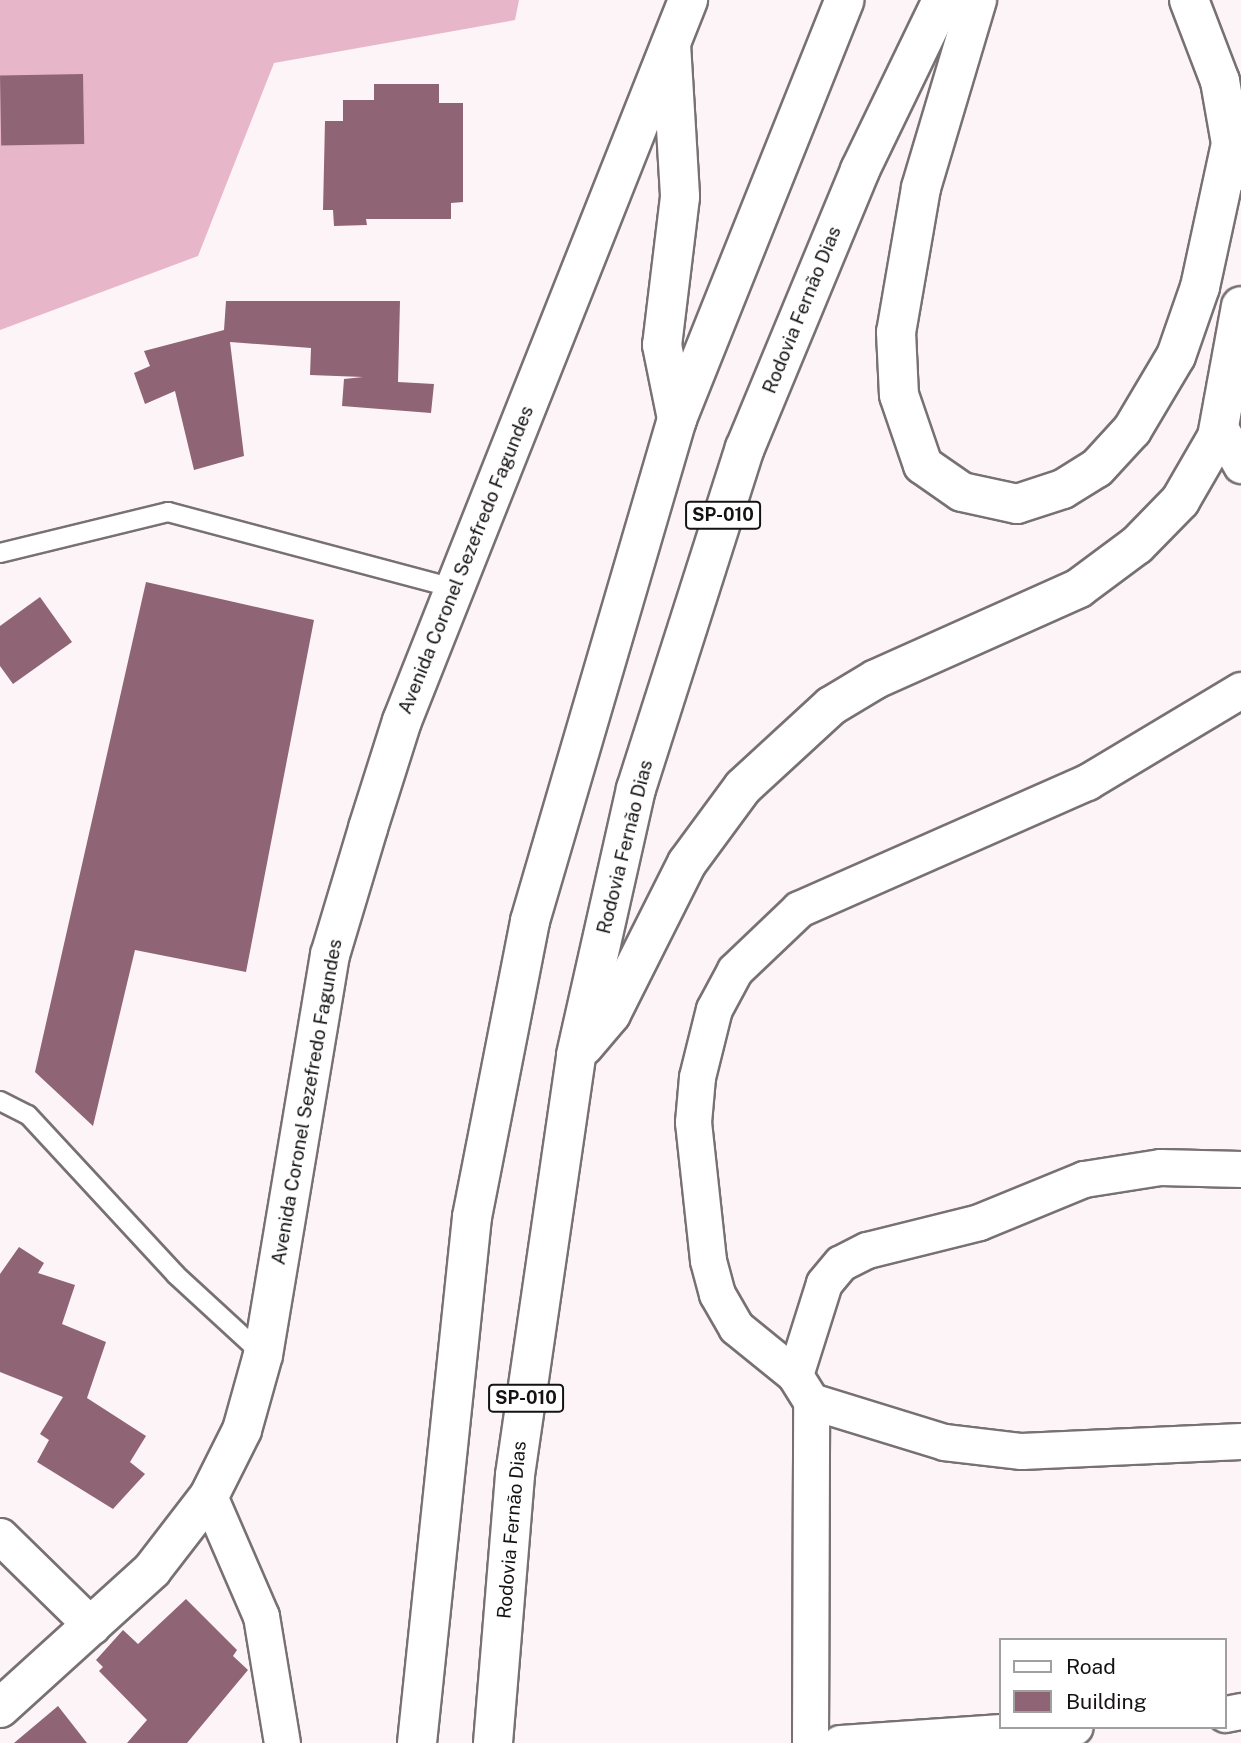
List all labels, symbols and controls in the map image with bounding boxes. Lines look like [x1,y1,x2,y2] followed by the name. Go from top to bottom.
[758,223,846,397] street label: Rodovia Fernão Dias
[394,403,538,717] street label: Avenida Coronel Sezefredo Fagundes
[684,500,762,530] road number: SP-010
[592,758,658,936] street label: Rodovia Fernão Dias
[267,937,347,1267] street label: Avenida Coronel Sezefredo Fagundes
[488,1384,564,1413] road number: SP-010
[493,1440,531,1620] street label: Rodovia Fernão Dias
[1000,1638,1227,1729] legend
[1066,1654,1116,1679] text: Road
[1066,1689,1147,1714] text: Building

